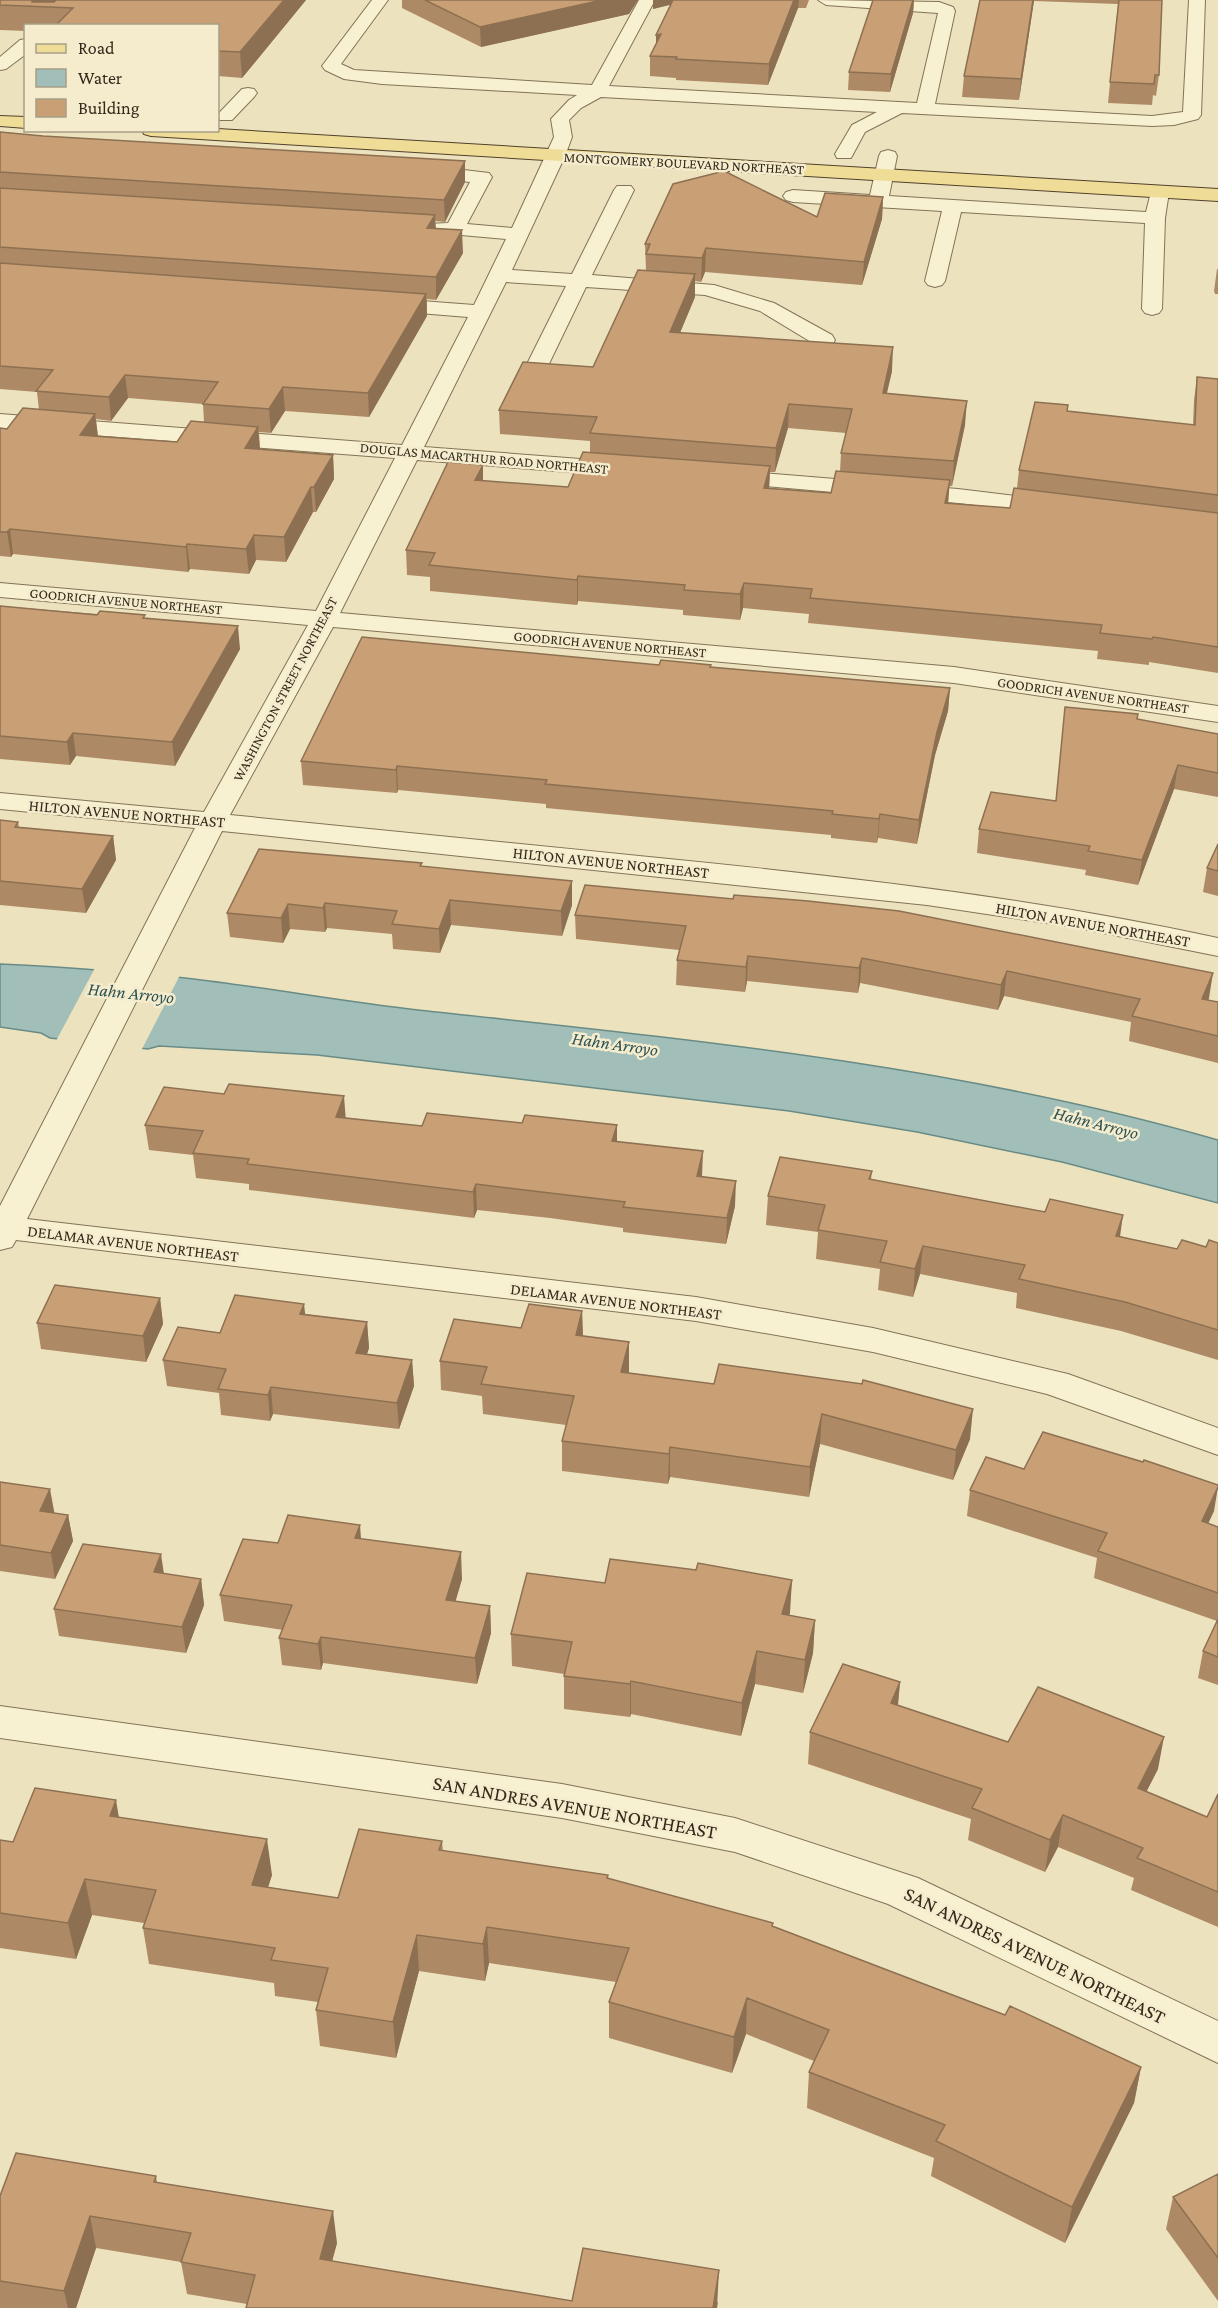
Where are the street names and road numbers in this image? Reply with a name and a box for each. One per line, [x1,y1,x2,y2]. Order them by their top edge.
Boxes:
street label: MONTGOMERY BOULEVARD NORTHEAST [563,149,805,177]
street label: DOUGLAS MACARTHUR ROAD NORTHEAST [359,439,609,477]
street label: GOODRICH AVENUE NORTHEAST [29,585,223,617]
street label: WASHINGTON STREET NORTHEAST [229,594,341,784]
street label: GOODRICH AVENUE NORTHEAST [513,628,707,660]
street label: GOODRICH AVENUE NORTHEAST [996,674,1190,716]
street label: HILTON AVENUE NORTHEAST [28,796,226,831]
street label: HILTON AVENUE NORTHEAST [512,844,710,881]
street label: HILTON AVENUE NORTHEAST [994,899,1192,950]
street label: DELAMAR AVENUE NORTHEAST [26,1222,240,1265]
street label: DELAMAR AVENUE NORTHEAST [509,1280,723,1323]
street label: SAN ANDRES AVENUE NORTHEAST [431,1771,719,1843]
street label: SAN ANDRES AVENUE NORTHEAST [901,1882,1169,2028]

